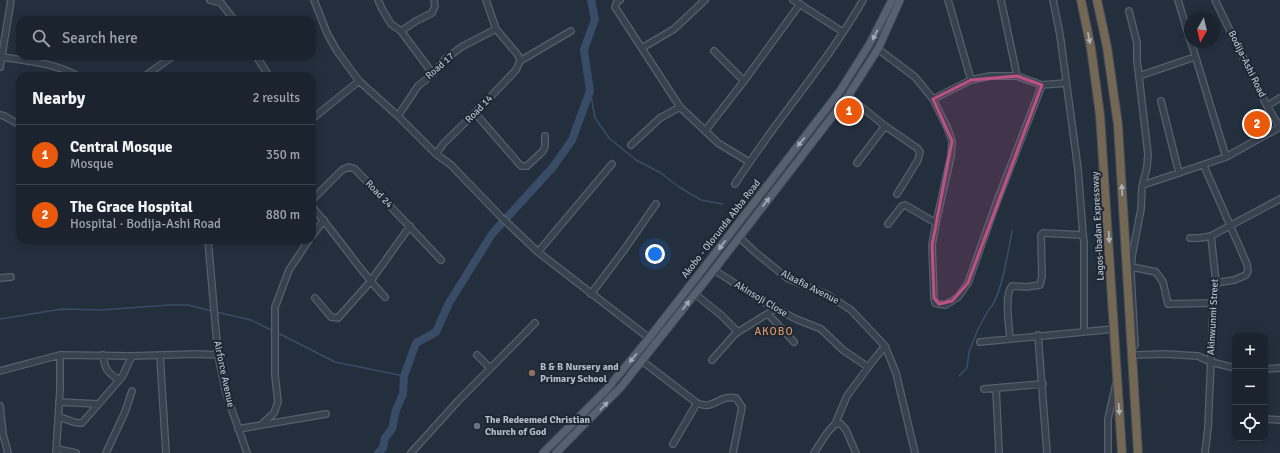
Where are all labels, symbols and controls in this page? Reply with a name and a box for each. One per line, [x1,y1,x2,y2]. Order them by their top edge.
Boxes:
north arrow [1184,12,1220,48]
search box [16,16,316,60]
icon: search [30,27,52,49]
text: Search here [62,29,138,47]
one-way arrow [871,29,878,41]
street label: Bodija-Ashi Road [1226,29,1268,99]
one-way arrow [1086,32,1092,44]
street label: Road 17 [423,50,457,82]
text: Nearby [32,88,85,109]
text: 2 results [252,90,300,106]
street label: Road 14 [463,92,496,126]
pin: 1 [836,96,862,126]
pin: 2 [1244,109,1270,139]
one-way arrow [797,136,805,147]
text: Central Mosque [70,138,173,156]
text: 1 [41,147,49,163]
text: 350 m [266,147,300,163]
text: Mosque [70,156,113,172]
street label: Lagos-Ibadan Expressway [1089,171,1107,281]
street label: Road 24 [363,177,396,211]
street label: Akobo - Olorunda Abba Road [679,177,763,281]
one-way arrow [1119,183,1125,196]
one-way arrow [762,197,770,208]
text: The Grace Hospital [70,198,193,216]
text: 2 [41,207,49,223]
text: 880 m [266,207,300,223]
text: Hospital · Bodija-Ashi Road [70,216,221,232]
one-way arrow [1105,231,1112,243]
one-way arrow [718,240,726,250]
your location [645,244,665,264]
street label: Alaafia Avenue [779,267,841,307]
street label: Akinsoji Close [732,278,790,320]
street label: Akinwunmi Street [1205,278,1221,355]
one-way arrow [682,300,691,311]
district label: AKOBO [754,325,794,338]
map controls [1232,333,1268,441]
button: + [1232,333,1268,369]
street label: Airforce Avenue [211,340,237,408]
one-way arrow [628,353,637,363]
place label: B & B Nursery and Primary School [540,361,619,385]
marker: B & B Nursery and Primary School [527,368,537,378]
button: − [1232,369,1268,405]
one-way arrow [599,401,609,411]
one-way arrow [1116,403,1123,415]
button: locate [1232,405,1268,441]
place label: The Redeemed Christian Church of God [485,414,591,438]
marker: The Redeemed Christian Church of God [472,421,482,431]

